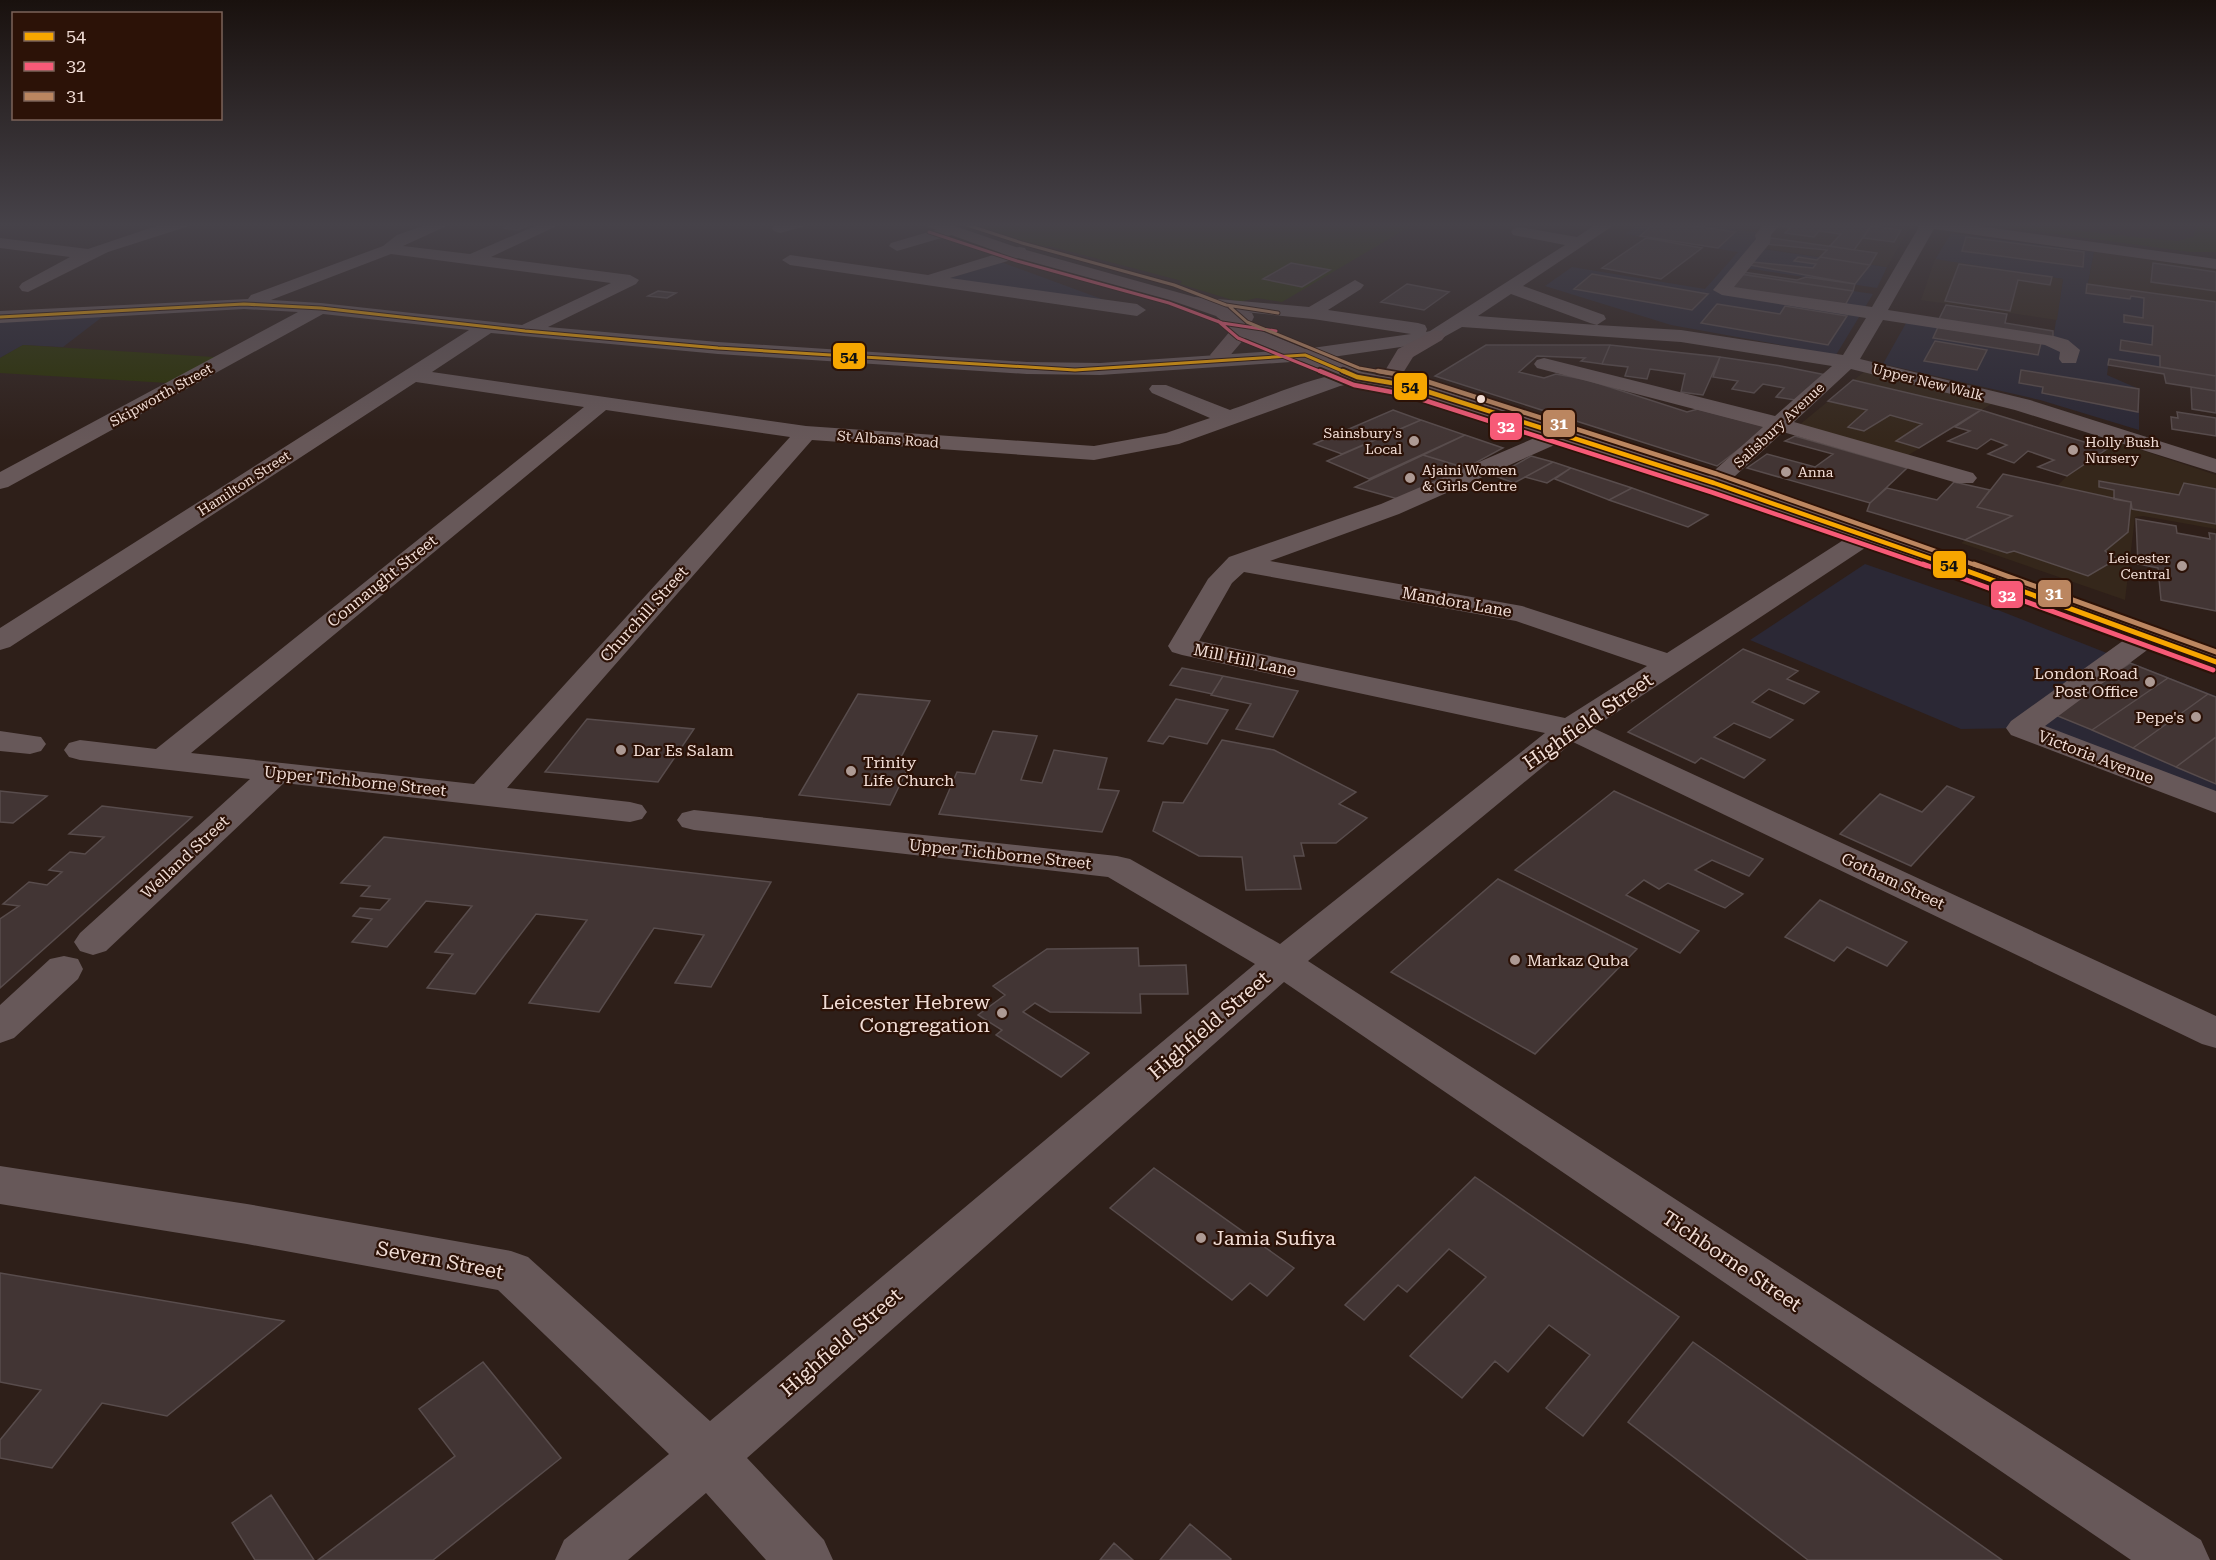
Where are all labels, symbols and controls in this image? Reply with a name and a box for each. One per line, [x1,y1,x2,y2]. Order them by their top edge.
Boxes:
legend [12,12,222,120]
text: 54 [66,25,86,46]
text: 32 [66,55,86,76]
text: 31 [66,85,86,106]
line badge: 54 [832,342,866,370]
text: 54 [840,347,858,366]
street label: Skipworth Street [107,360,215,430]
street label: Upper New Walk [1871,360,1986,404]
line badge: 54 [1393,372,1428,401]
text: 54 [1401,377,1419,396]
street label: Salisbury Avenue [1731,379,1828,471]
unlabelled marker [1475,393,1487,405]
line badge: 31 [1542,409,1576,438]
line badge: 32 [1489,412,1523,441]
text: 31 [1550,414,1568,433]
text: 32 [1497,417,1515,436]
place label: Sainsbury's Local [1323,425,1403,457]
street label: St Albans Road [837,427,939,451]
marker: Sainsbury's Local [1407,434,1421,448]
place label: Holly Bush Nursery [2085,434,2159,466]
marker: Holly Bush Nursery [2066,443,2080,457]
street label: Hamilton Street [195,447,293,519]
place label: Ajaini Women & Girls Centre [1422,462,1517,494]
place label: Anna [1798,464,1834,480]
marker: Anna [1779,465,1793,479]
marker: Ajaini Women & Girls Centre [1403,471,1417,485]
street label: Connaught Street [323,531,441,631]
line badge: 54 [1932,550,1967,579]
place label: Leicester Central [2108,550,2171,582]
text: 54 [1940,555,1958,574]
marker: Leicester Central [2175,559,2189,573]
street label: Churchill Street [596,562,692,666]
line badge: 31 [2037,579,2072,608]
line badge: 32 [1990,580,2024,609]
street label: Mandora Lane [1401,583,1514,621]
text: 31 [2045,584,2063,603]
text: 32 [1998,586,2016,605]
street label: Mill Hill Lane [1192,640,1298,680]
place label: London Road Post Office [2034,664,2138,701]
street label: Highfield Street [1518,667,1658,775]
marker: London Road Post Office [2143,675,2157,689]
place label: Pepe's [2136,708,2184,727]
marker: Pepe's [2189,710,2203,724]
street label: Victoria Avenue [2035,726,2157,788]
place label: Dar Es Salam [633,741,734,760]
marker: Dar Es Salam [614,743,628,757]
place label: Trinity Life Church [863,753,954,790]
street label: Upper Tichborne Street [263,762,447,800]
marker: Trinity Life Church [844,764,858,778]
street label: Welland Street [137,811,233,903]
street label: Upper Tichborne Street [908,835,1092,873]
street label: Gotham Street [1838,849,1948,913]
place label: Markaz Quba [1527,951,1629,970]
marker: Markaz Quba [1508,953,1522,967]
street label: Highfield Street [1143,965,1275,1084]
place label: Leicester Hebrew Congregation [822,990,990,1037]
marker: Leicester Hebrew Congregation [995,1006,1009,1020]
street label: Tichborne Street [1658,1205,1807,1317]
place label: Jamia Sufiya [1213,1226,1336,1250]
marker: Jamia Sufiya [1194,1231,1208,1245]
street label: Severn Street [374,1236,506,1284]
street label: Highfield Street [775,1282,907,1401]

